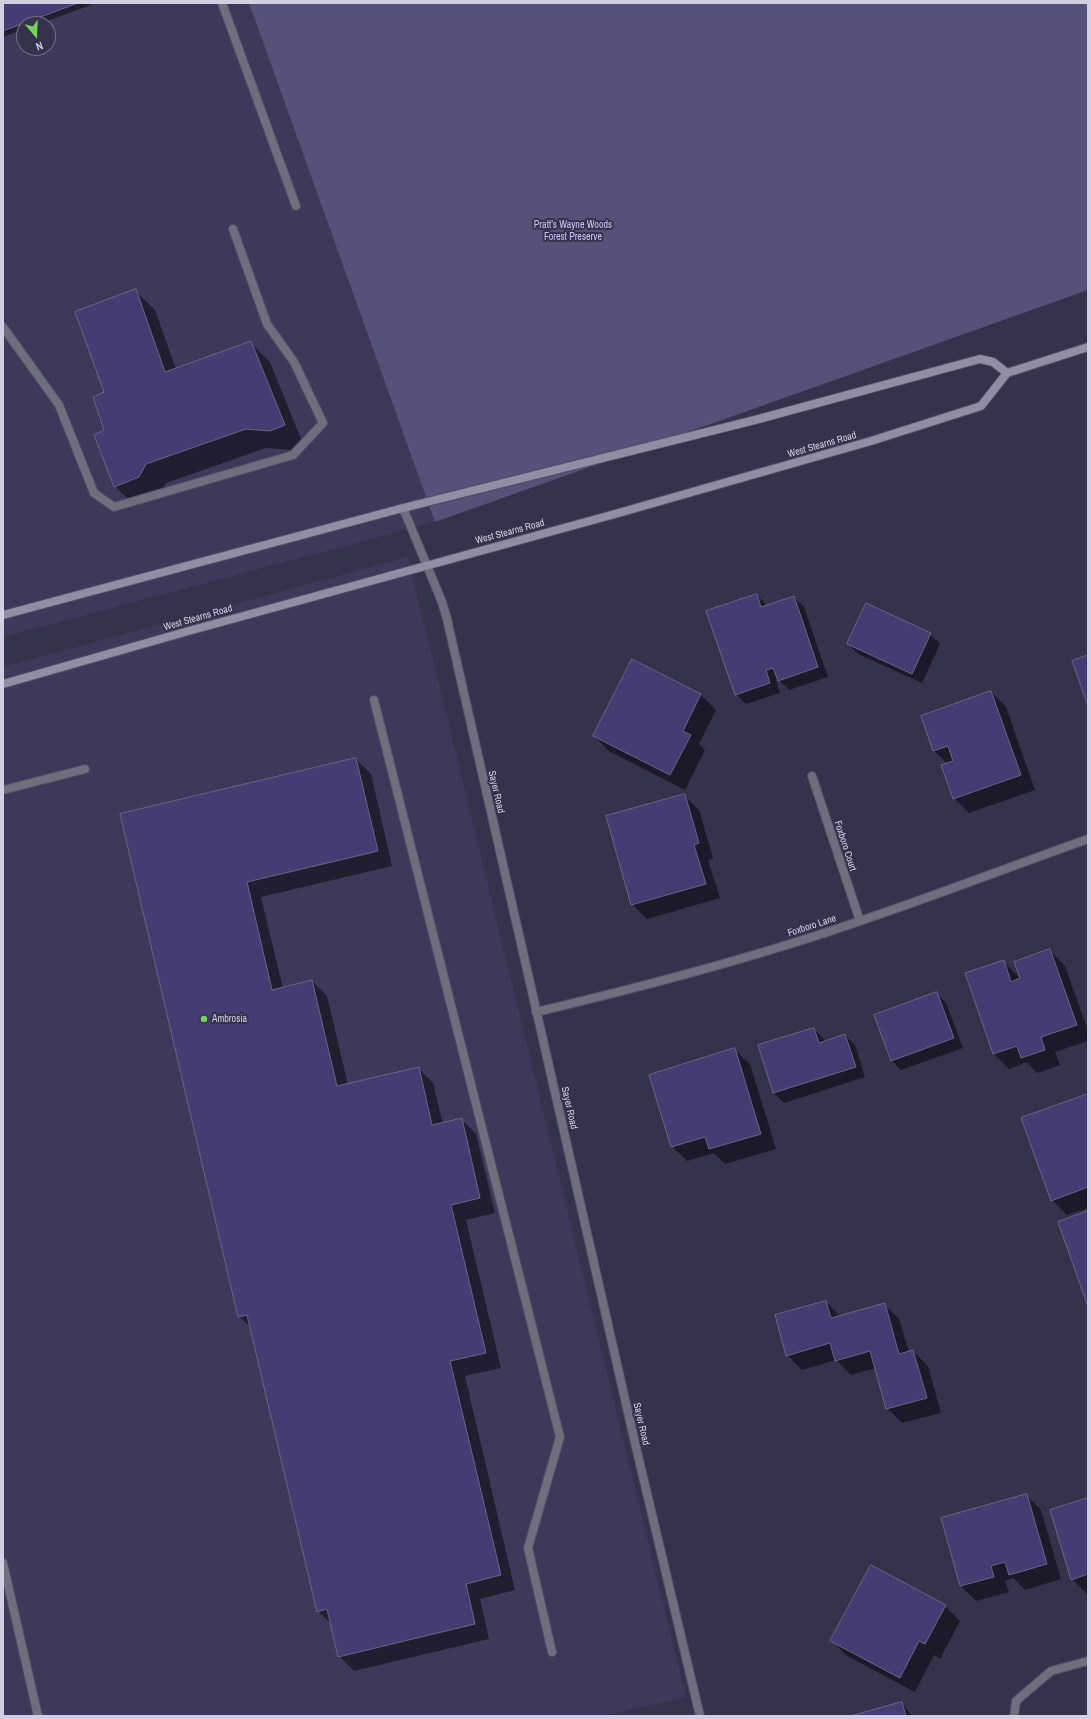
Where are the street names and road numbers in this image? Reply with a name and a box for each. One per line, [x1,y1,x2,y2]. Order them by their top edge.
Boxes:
street label: West Stearns Road [786,429,858,461]
street label: West Stearns Road [474,517,546,547]
street label: West Stearns Road [162,602,234,634]
street label: Sayer Road [485,770,507,814]
street label: Foxboro Court [831,819,859,873]
street label: Foxboro Lane [786,913,838,939]
street label: Sayer Road [558,1086,580,1130]
street label: Sayer Road [630,1402,652,1446]

